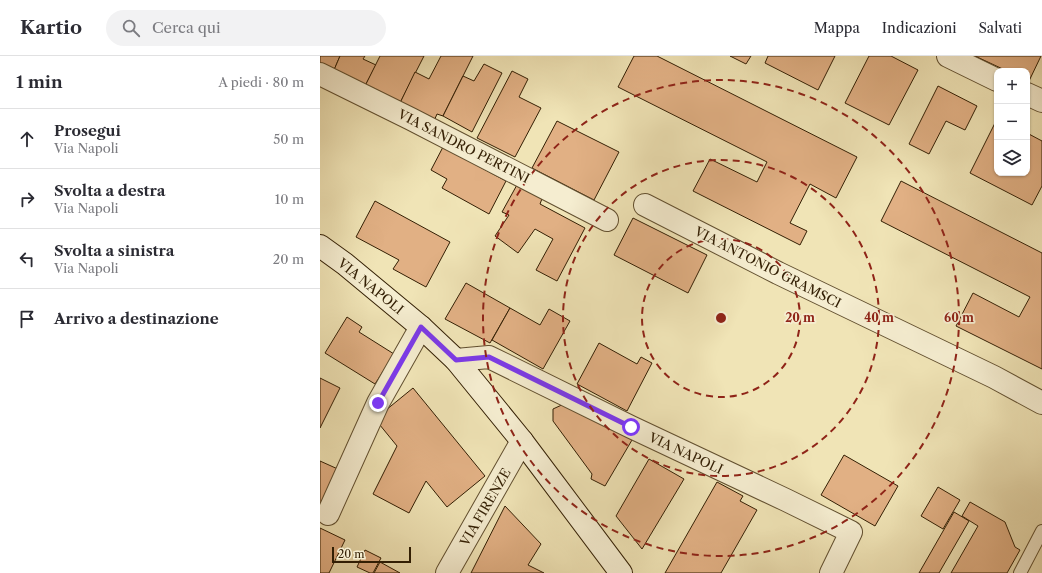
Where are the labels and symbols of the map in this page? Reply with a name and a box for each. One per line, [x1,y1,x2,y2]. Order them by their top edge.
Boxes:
street label: VIA SANDRO PERTINI [395,105,533,186]
street label: VIA ANTONIO GRAMSCI [691,223,844,311]
street label: VIA NAPOLI [334,254,407,317]
text: 20 m [785,310,815,325]
text: 40 m [864,310,894,325]
text: 60 m [944,310,974,325]
centre of rings [714,311,728,325]
route end [369,394,387,412]
route start [622,418,640,436]
street label: VIA NAPOLI [646,428,726,477]
street label: VIA FIRENZE [456,465,514,550]
scale bar [332,545,411,564]

